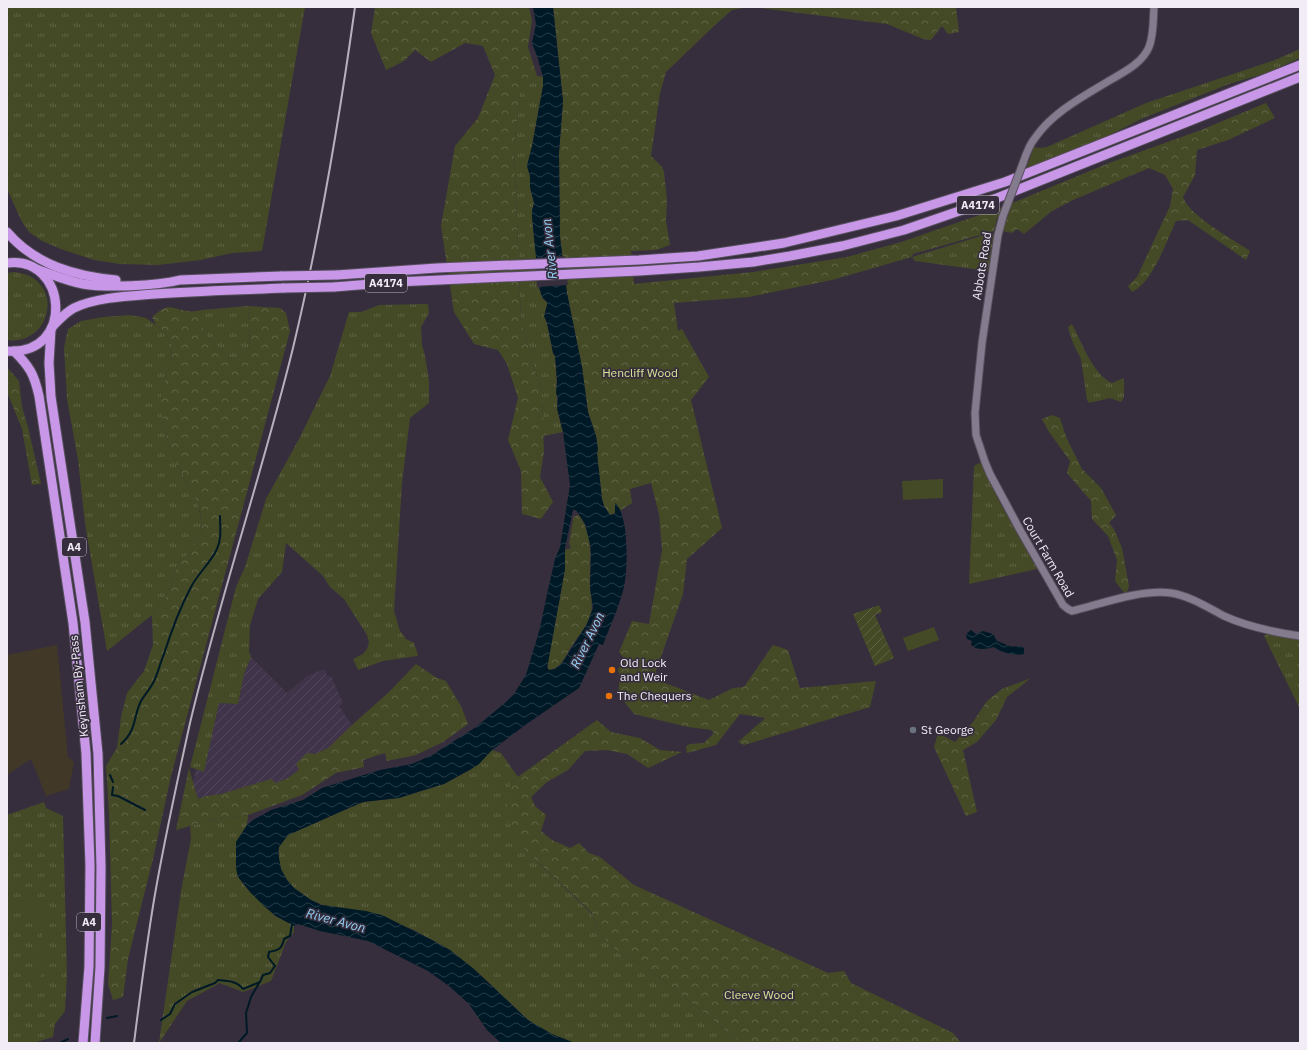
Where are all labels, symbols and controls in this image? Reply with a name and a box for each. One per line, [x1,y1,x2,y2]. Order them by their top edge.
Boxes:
road number: A4174 [957,196,999,214]
water label: River Avon [538,218,561,280]
street label: Abbots Road [969,231,994,301]
road number: A4174 [365,274,407,292]
park label: Hencliff Wood [602,365,678,380]
street label: Court Farm Road [1019,514,1078,600]
road number: A4 [62,538,86,556]
water label: River Avon [566,609,608,671]
street label: Keynsham By-Pass [66,634,91,738]
place label: Old Lock and Weir [620,655,668,684]
marker: Old Lock and Weir [607,665,617,675]
place label: The Chequers [617,688,692,703]
marker: The Chequers [604,691,614,701]
place label: St George [921,722,974,737]
marker: St George [908,725,918,735]
water label: River Avon [304,904,367,937]
road number: A4 [77,913,101,931]
park label: Cleeve Wood [724,987,794,1002]

